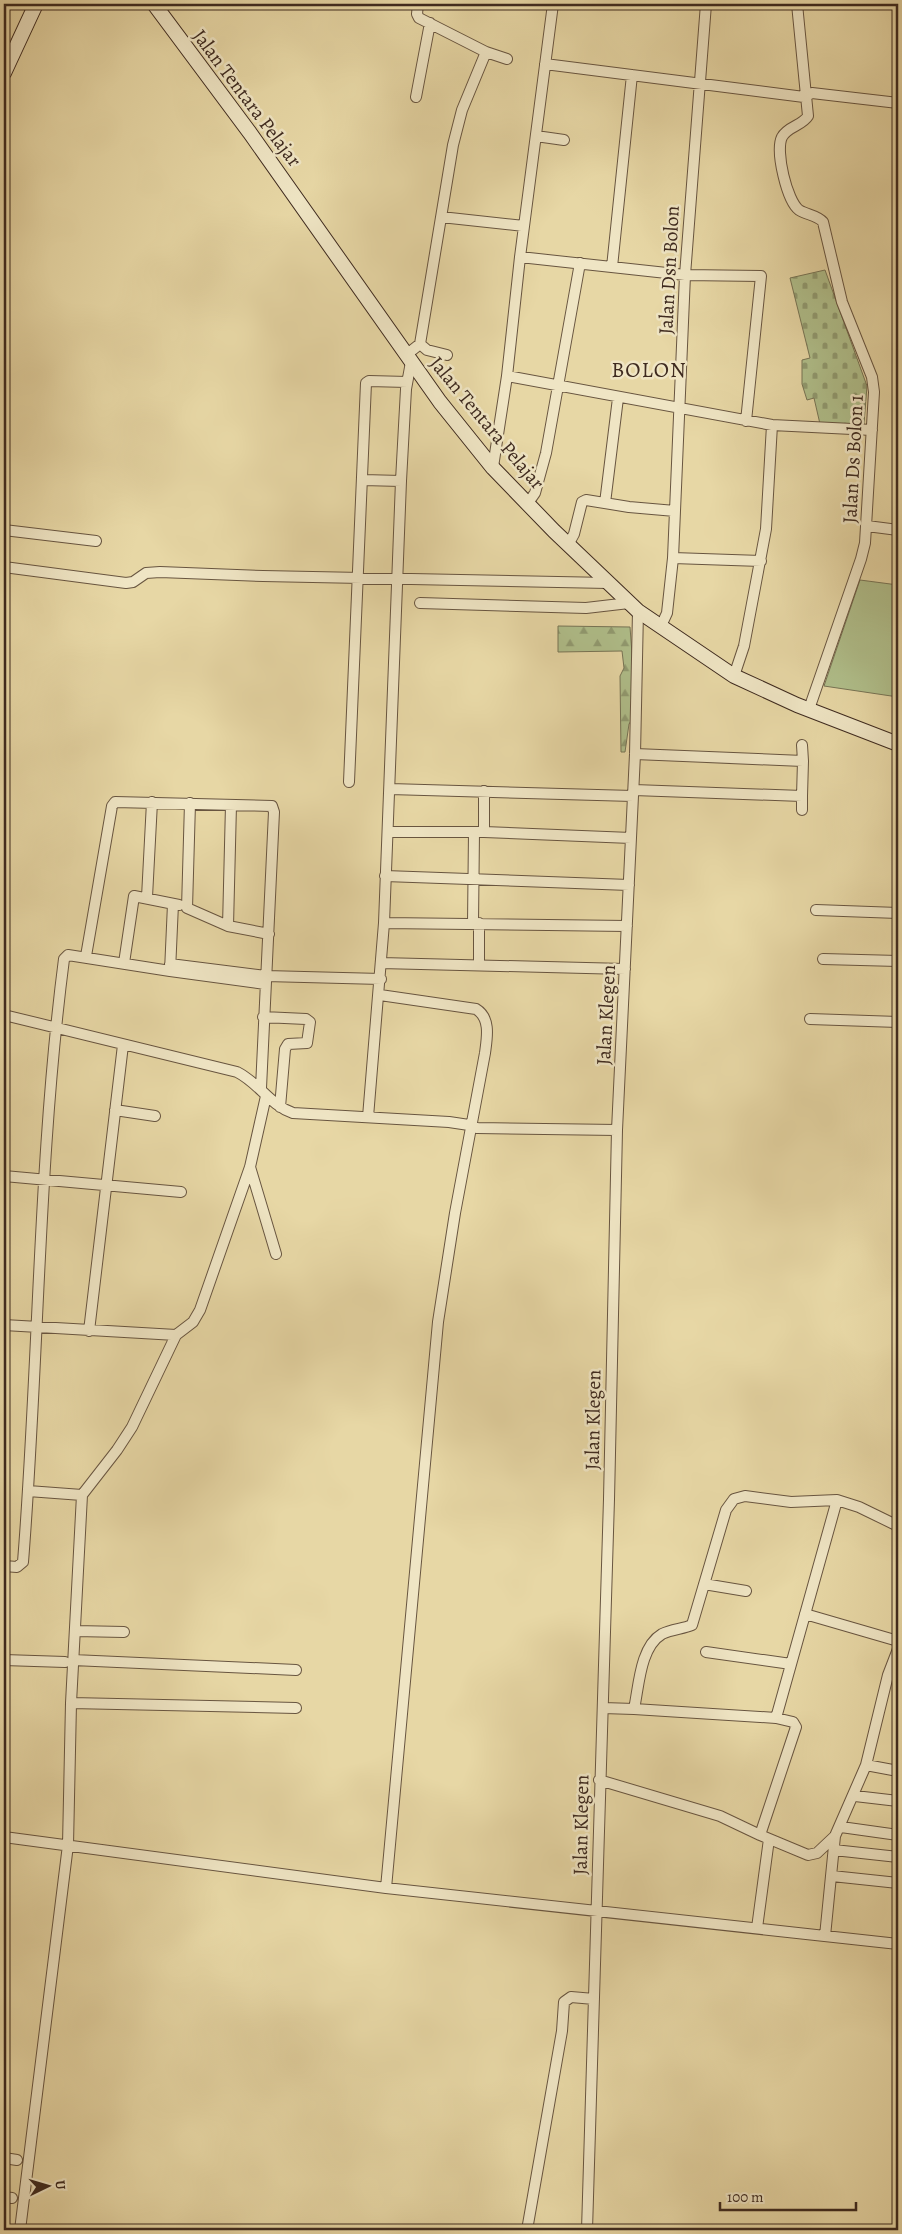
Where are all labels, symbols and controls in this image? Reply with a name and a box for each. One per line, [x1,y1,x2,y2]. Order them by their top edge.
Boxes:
street label: Jalan Tentara Pelajar [186,24,308,173]
street label: Jalan Dsn Bolon [652,205,686,335]
street label: Jalan Tentara Pelajar [423,351,551,495]
district label: BOLON [611,355,687,385]
street label: Jalan Ds Bolon 1 [836,394,870,524]
street label: Jalan Klegen [590,964,622,1066]
street label: Jalan Klegen [579,1369,607,1470]
street label: Jalan Klegen [567,1774,595,1875]
north arrow [22,2162,72,2212]
text: U [51,2179,70,2190]
scale bar [720,2179,856,2211]
text: 100 m [727,2187,764,2207]

